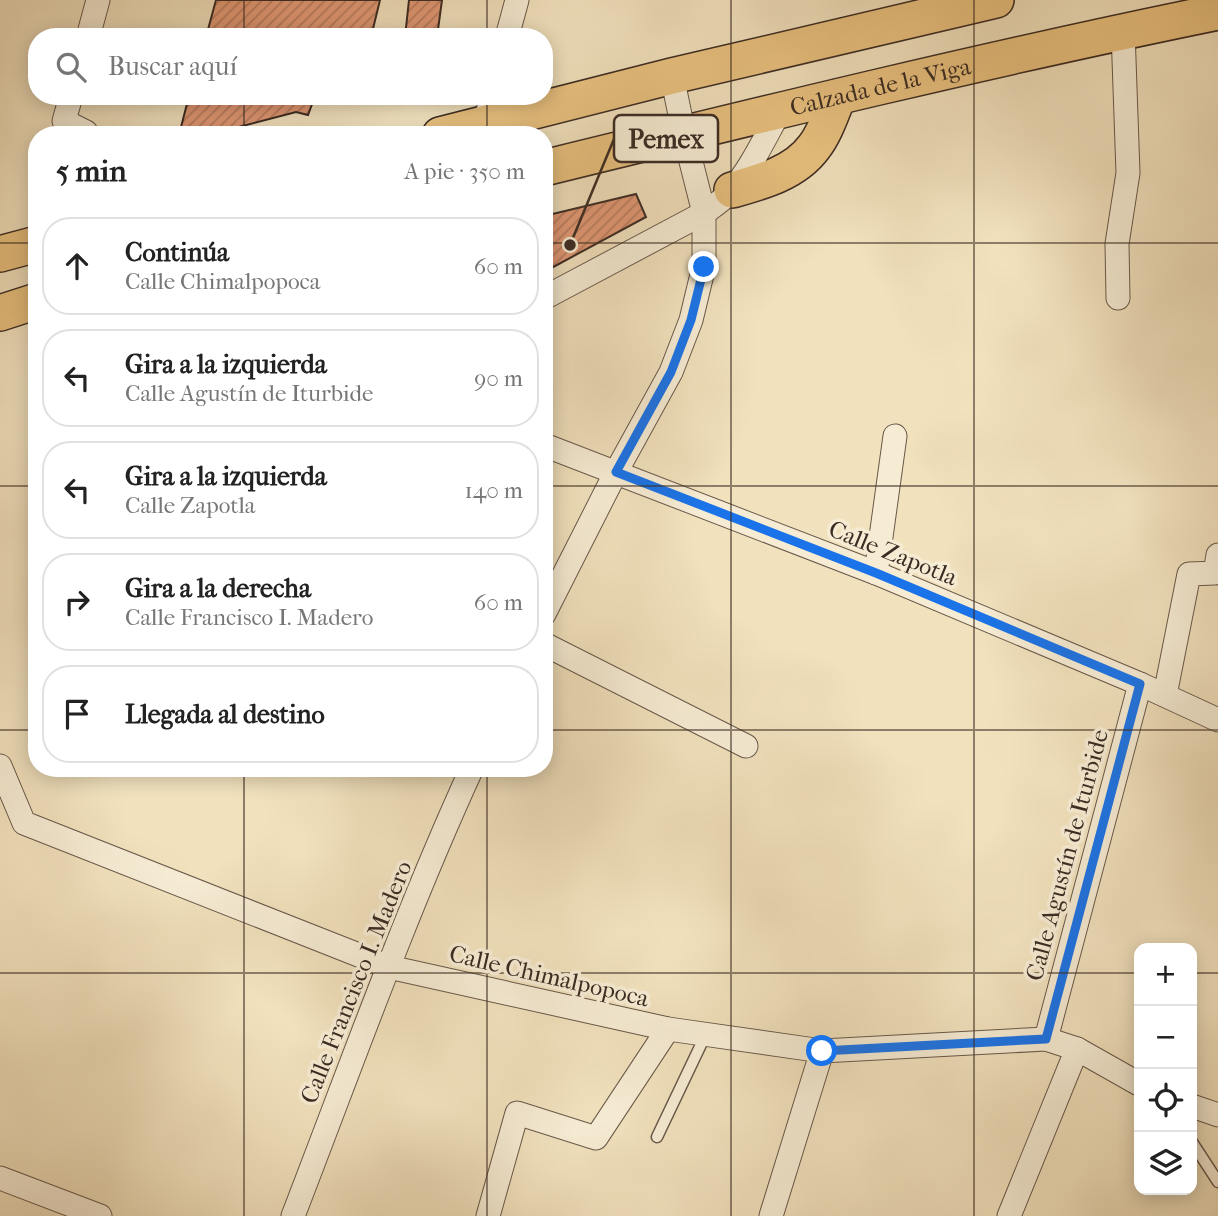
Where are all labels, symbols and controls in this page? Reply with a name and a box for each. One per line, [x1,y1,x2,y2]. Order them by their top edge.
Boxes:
search box [28,28,553,105]
icon: search [52,48,90,86]
text: Buscar aquí [108,51,237,82]
street label: Calzada de la Viga [787,52,974,122]
callout: Pemex [614,115,718,162]
text: Pemex [628,124,704,155]
text: 5 min [56,154,127,189]
text: A pie · 350 m [404,158,525,185]
text: Continúa [125,237,229,268]
icon: ahead [58,247,96,285]
route end [688,251,719,282]
text: 60 m [474,253,523,280]
text: Calle Chimalpopoca [125,268,320,295]
text: Gira a la izquierda [125,349,327,380]
icon: left [58,359,96,397]
text: 90 m [474,365,523,392]
text: Calle Agustín de Iturbide [125,380,373,407]
text: Gira a la izquierda [125,461,327,492]
icon: left [58,471,96,509]
text: 140 m [464,477,523,504]
text: Calle Zapotla [125,492,255,519]
street label: Calle Zapotla [825,515,962,592]
text: Gira a la derecha [125,573,311,604]
icon: right [58,583,96,621]
text: 60 m [474,589,523,616]
text: Calle Francisco I. Madero [125,604,373,631]
icon: arrive [58,695,96,733]
text: Llegada al destino [125,699,325,730]
street label: Calle Agustín de Iturbide [1020,726,1114,984]
street label: Calle Francisco I. Madero [294,857,418,1107]
street label: Calle Chimalpopoca [447,939,652,1013]
map controls [1134,943,1197,1195]
button: + [1134,943,1197,1006]
button: − [1134,1006,1197,1069]
route start [806,1035,837,1066]
button: locate [1134,1069,1197,1132]
button: layers [1134,1132,1197,1195]

